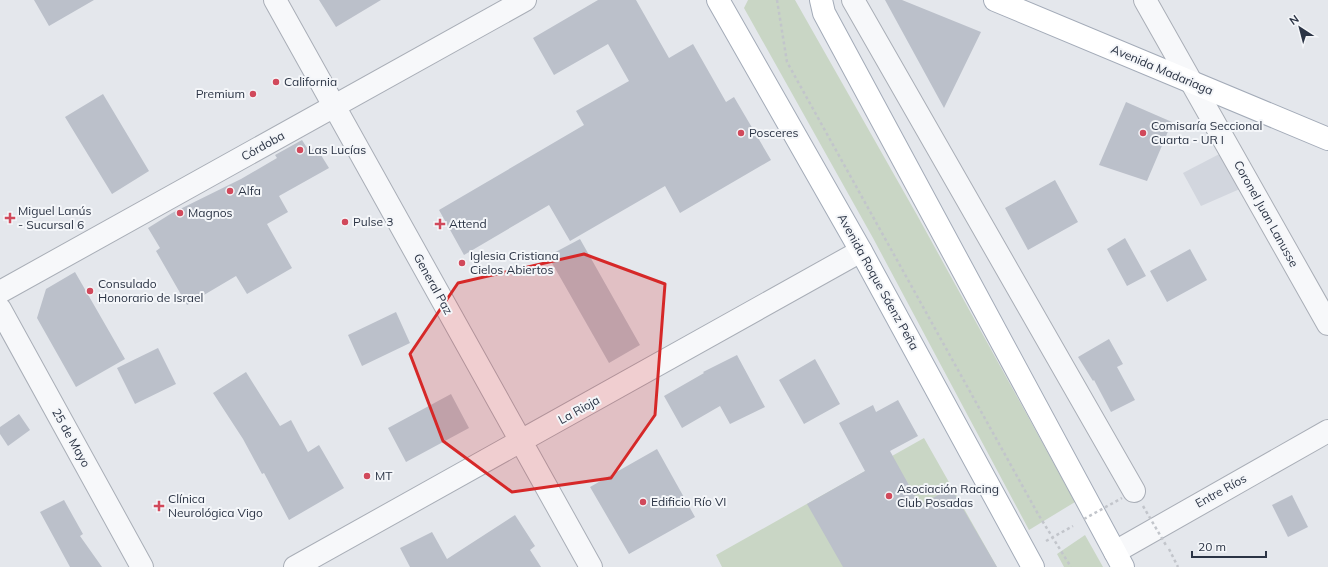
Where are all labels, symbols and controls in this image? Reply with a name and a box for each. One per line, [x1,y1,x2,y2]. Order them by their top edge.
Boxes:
north arrow [1280,8,1320,48]
text: N [1287,12,1302,28]
street label: Avenida Madariaga [1109,41,1216,98]
place label: California [284,74,337,89]
marker: California [271,77,281,87]
place label: Premium [196,86,245,101]
marker: Premium [248,89,258,99]
place label: Comisaría Seccional Cuarta - UR I [1151,118,1262,147]
place label: Posceres [749,125,799,140]
street label: Córdoba [238,128,287,164]
marker: Posceres [736,128,746,138]
marker: Comisaría Seccional Cuarta - UR I [1138,128,1148,138]
place label: Las Lucías [308,142,366,157]
marker: Las Lucías [295,145,305,155]
street label: Coronel Juan Lanusse [1231,158,1302,270]
place label: Alfa [238,183,261,198]
marker: Alfa [225,186,235,196]
place label: Miguel Lanús - Sucursal 6 [18,203,92,232]
place label: Magnos [188,205,233,220]
marker: Magnos [175,208,185,218]
street label: Avenida Roque Sáenz Peña [835,211,922,353]
marker: Miguel Lanús - Sucursal 6 [5,213,15,223]
place label: Pulse 3 [353,214,393,229]
place label: Attend [449,216,487,231]
marker: Pulse 3 [340,217,350,227]
marker: Attend [434,218,446,230]
place label: Iglesia Cristiana Cielos Abiertos [470,248,559,277]
street label: General Paz [411,251,456,317]
marker: Iglesia Cristiana Cielos Abiertos [457,258,467,268]
place label: Consulado Honorario de Israel [98,276,203,305]
marker: Consulado Honorario de Israel [85,286,95,296]
street label: La Rioja [555,392,602,427]
street label: 25 de Mayo [49,406,94,470]
place label: MT [375,468,393,483]
street label: Entre Ríos [1193,470,1249,511]
marker: MT [362,471,372,481]
place label: Asociación Racing Club Posadas [897,481,999,510]
place label: Clínica Neurológica Vigo [168,491,263,520]
marker: Asociación Racing Club Posadas [884,491,894,501]
place label: Edificio Río VI [651,494,726,509]
marker: Edificio Río VI [638,497,648,507]
marker: Clínica Neurológica Vigo [153,500,165,512]
scale bar [1192,533,1266,559]
text: 20 m [1198,539,1226,554]

